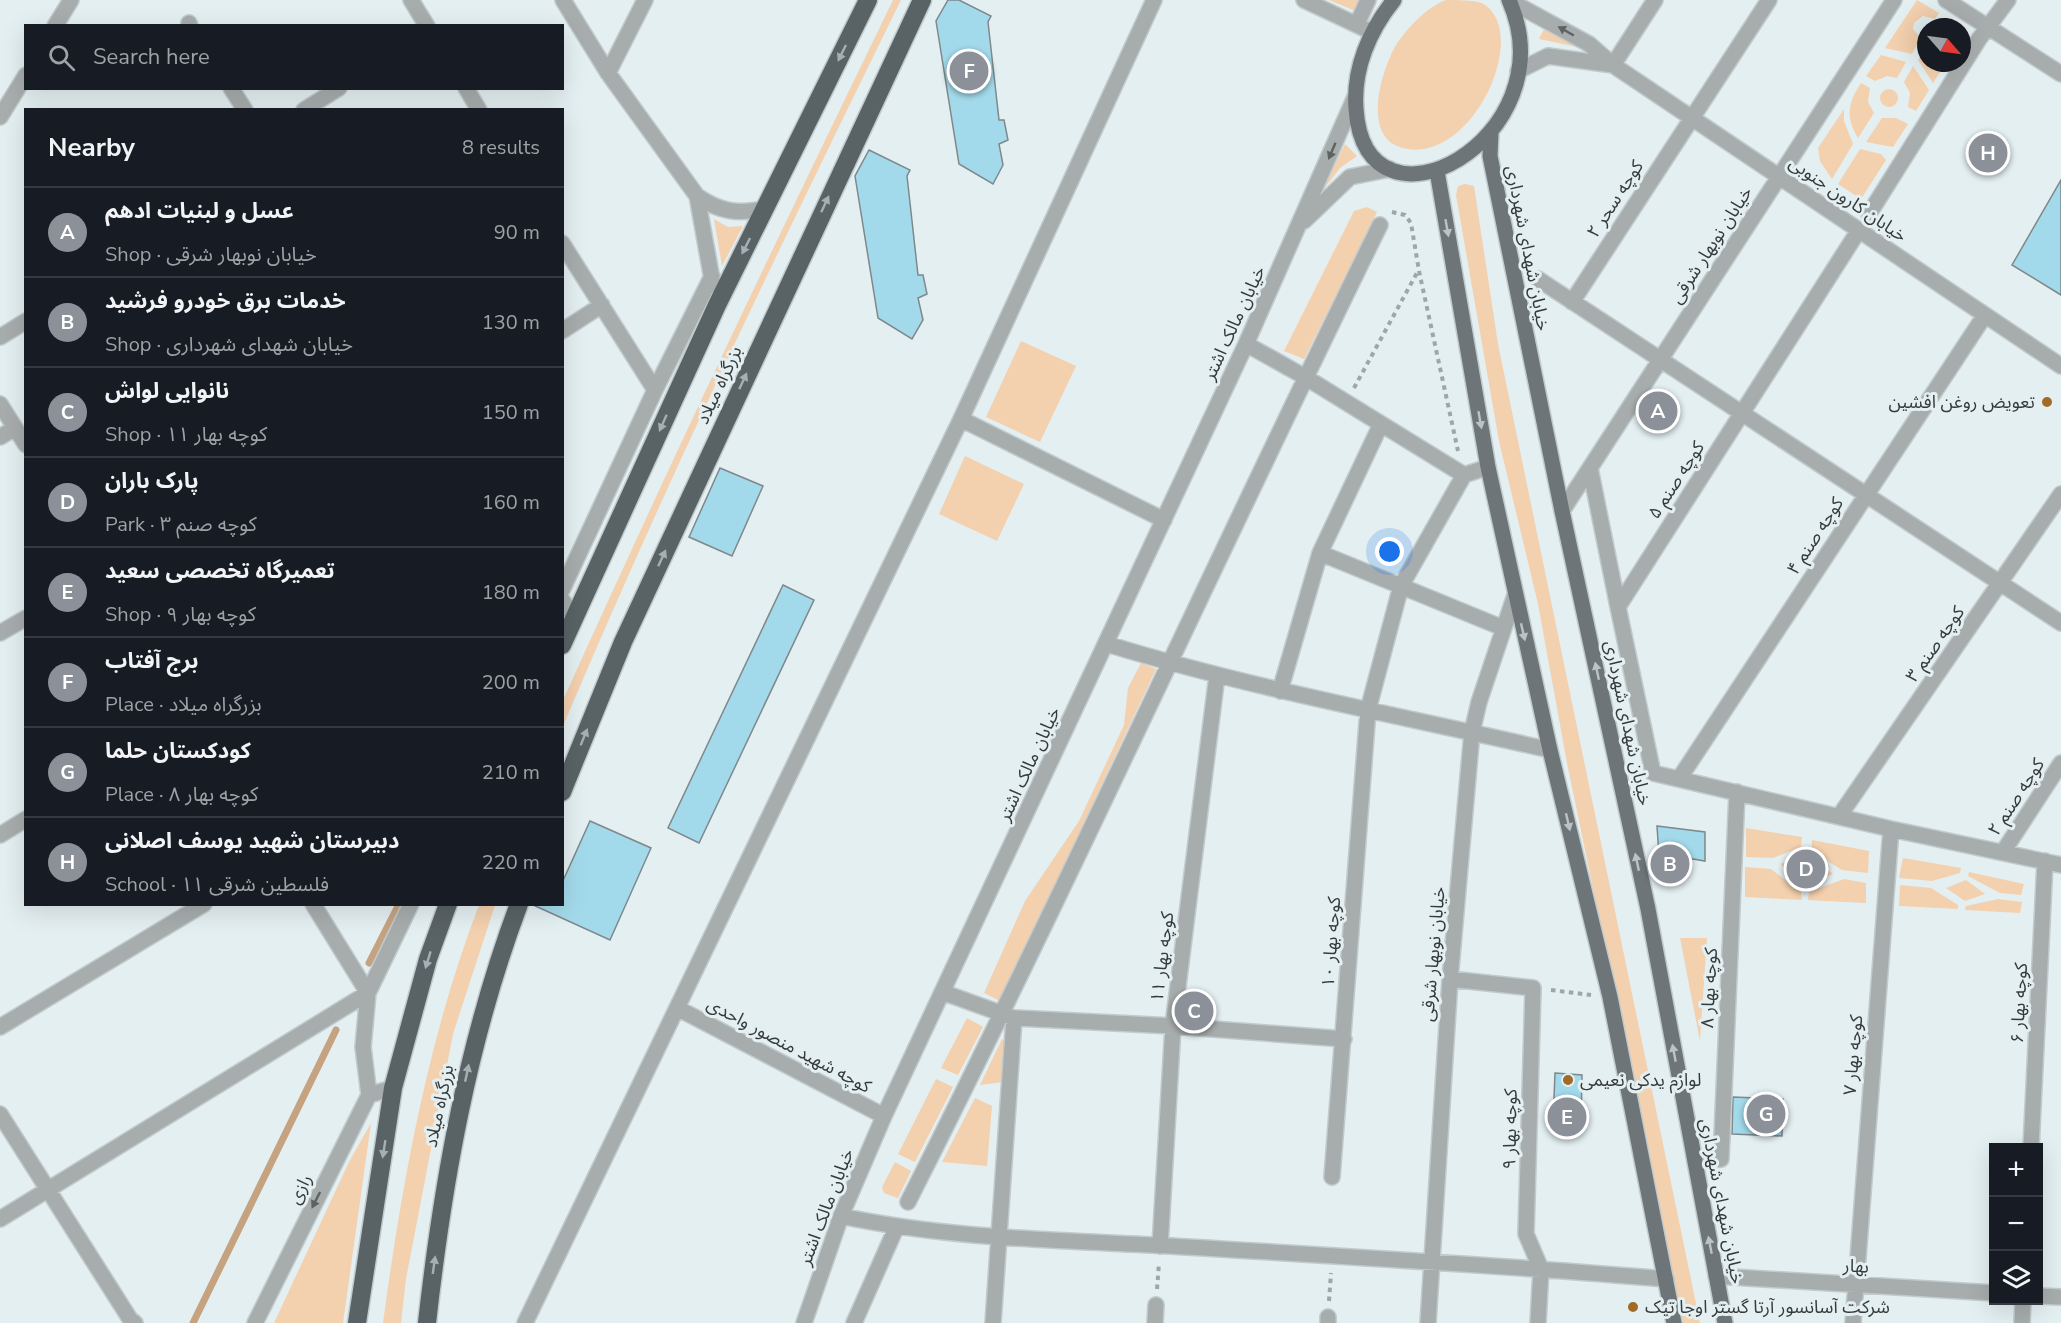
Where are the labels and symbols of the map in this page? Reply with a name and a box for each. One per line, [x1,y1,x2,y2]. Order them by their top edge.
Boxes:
north arrow [1917,18,1971,72]
one-way arrow [1558,25,1574,36]
one-way arrow [838,44,847,61]
pin: F [950,48,988,94]
pin: H [1968,130,2008,176]
one-way arrow [1327,142,1337,160]
street label: خیابان کارون جنوبی [1784,151,1912,247]
street label: کوچه سحر ۲ [1581,155,1649,242]
street label: خیابان شهدای شهرداری [1500,163,1556,333]
street label: خیابان نوبهار شرقی [1664,182,1758,308]
one-way arrow [821,196,830,213]
one-way arrow [1443,219,1452,238]
one-way arrow [742,238,751,255]
street label: خیابان مالک اشتر [1197,262,1271,385]
street label: بزرگراه میلاد [690,342,748,428]
one-way arrow [739,373,748,390]
pin: A [1638,388,1678,434]
place label: تعویض روغن افشین [1888,390,2035,414]
marker: تعویض روغن افشین [2040,395,2054,409]
one-way arrow [1476,411,1485,430]
one-way arrow [659,414,668,431]
street label: کوچه صنم ۵ [1642,436,1711,524]
street label: کوچه صنم ۴ [1781,492,1850,580]
your location [1375,537,1404,566]
one-way arrow [657,550,666,567]
street label: کوچه صنم ۳ [1900,601,1971,687]
one-way arrow [1519,623,1529,641]
street label: خیابان شهدای شهرداری [1599,638,1657,808]
one-way arrow [1591,662,1601,680]
street label: خیابان مالک اشتر [992,703,1066,826]
one-way arrow [579,728,589,746]
street label: کوچه صنم ۲ [1982,753,2051,841]
one-way arrow [1563,813,1573,831]
pin: B [1650,842,1690,886]
pin: D [1786,846,1826,892]
one-way arrow [1632,852,1642,871]
street label: خیابان نوبهار شرقی [1415,886,1451,1022]
street label: کوچه بهار ۱۰ [1316,895,1346,988]
street label: کوچه بهار ۱۱ [1145,910,1180,1004]
street label: کوچه بهار ۸ [1695,947,1723,1029]
one-way arrow [423,951,432,969]
street label: کوچه بهار ۶ [2005,962,2033,1044]
pin: C [1174,988,1214,1034]
street label: کوچه شهید منصور واحدی [703,992,876,1099]
street label: کوچه بهار ۷ [1838,1013,1869,1096]
one-way arrow [1670,1043,1679,1062]
street label: بزرگراه میلاد [419,1063,459,1149]
one-way arrow [463,1063,472,1082]
place label: لوازم یدکی نعیمی [1580,1068,1702,1094]
marker: لوازم یدکی نعیمی [1561,1073,1575,1087]
street label: کوچه بهار ۹ [1497,1088,1523,1170]
pin: G [1746,1092,1786,1136]
pin: E [1548,1094,1586,1140]
street label: خیابان شهدای شهرداری [1694,1116,1750,1286]
one-way arrow [379,1140,388,1159]
street label: خیابان مالک اشتر [792,1145,859,1270]
street label: رازی [282,1170,318,1208]
one-way arrow [312,1192,321,1209]
one-way arrow [1705,1235,1714,1254]
street label: بهار [1841,1253,1870,1279]
one-way arrow [429,1255,438,1274]
place label: شرکت آسانسور آرتا گستر اوجا تیک [1645,1295,1890,1319]
marker: شرکت آسانسور آرتا گستر اوجا تیک [1626,1300,1640,1314]

